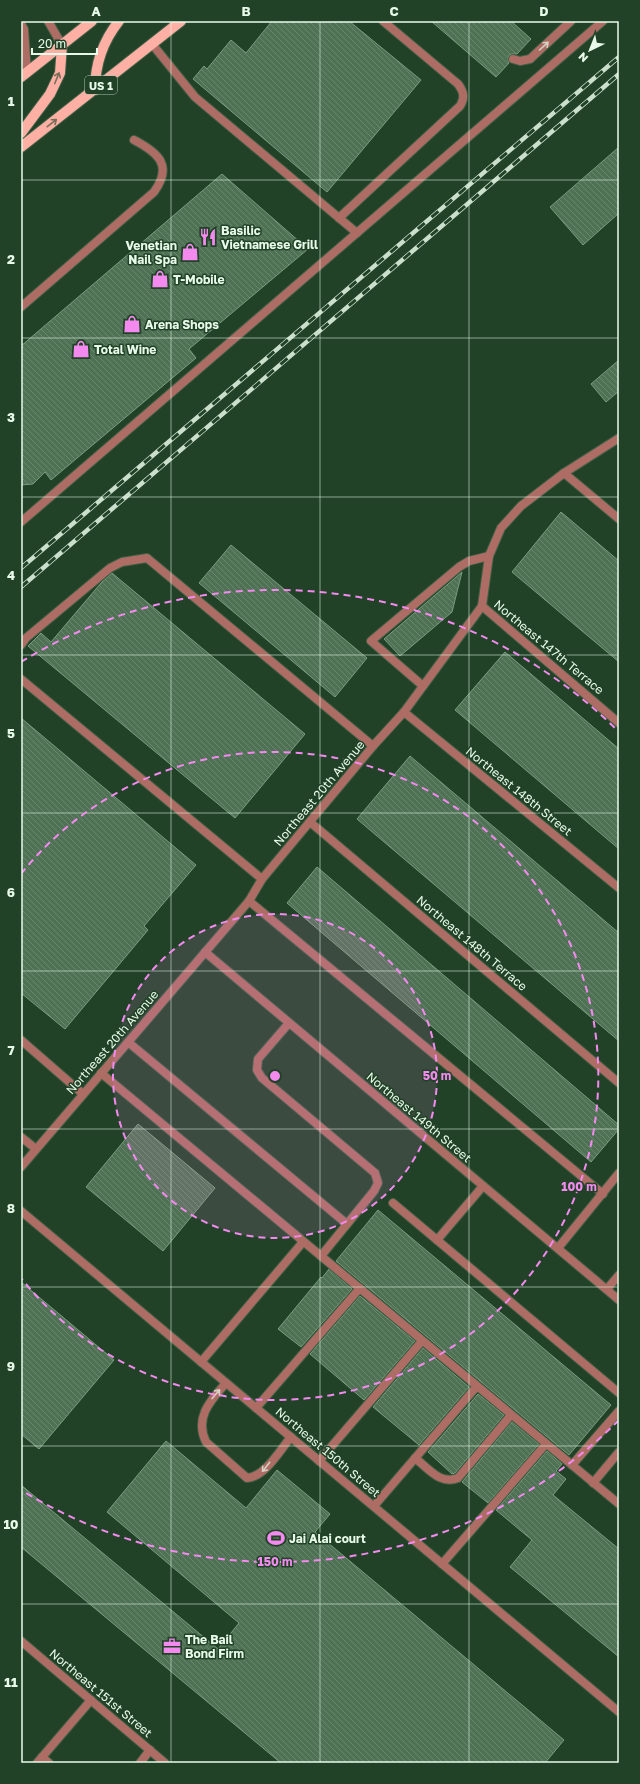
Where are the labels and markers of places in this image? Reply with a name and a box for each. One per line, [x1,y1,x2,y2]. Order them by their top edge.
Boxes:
place label: Basilic Vietnamese Grill [221,223,318,252]
restaurant icon: Basilic Vietnamese Grill [198,227,218,247]
place label: Venetian Nail Spa [126,238,177,267]
shop icon: Venetian Nail Spa [180,242,200,262]
shop icon: T-Mobile [150,269,170,289]
place label: T-Mobile [173,272,225,287]
shop icon: Arena Shops [122,314,142,334]
place label: Arena Shops [145,317,219,332]
shop icon: Total Wine [71,339,91,359]
place label: Total Wine [94,342,156,357]
centre of rings [268,1069,282,1083]
sports icon: Jai Alai court [266,1528,286,1548]
place label: Jai Alai court [289,1531,366,1546]
place label: The Bail Bond Firm [185,1632,244,1661]
office icon: The Bail Bond Firm [162,1636,182,1656]

